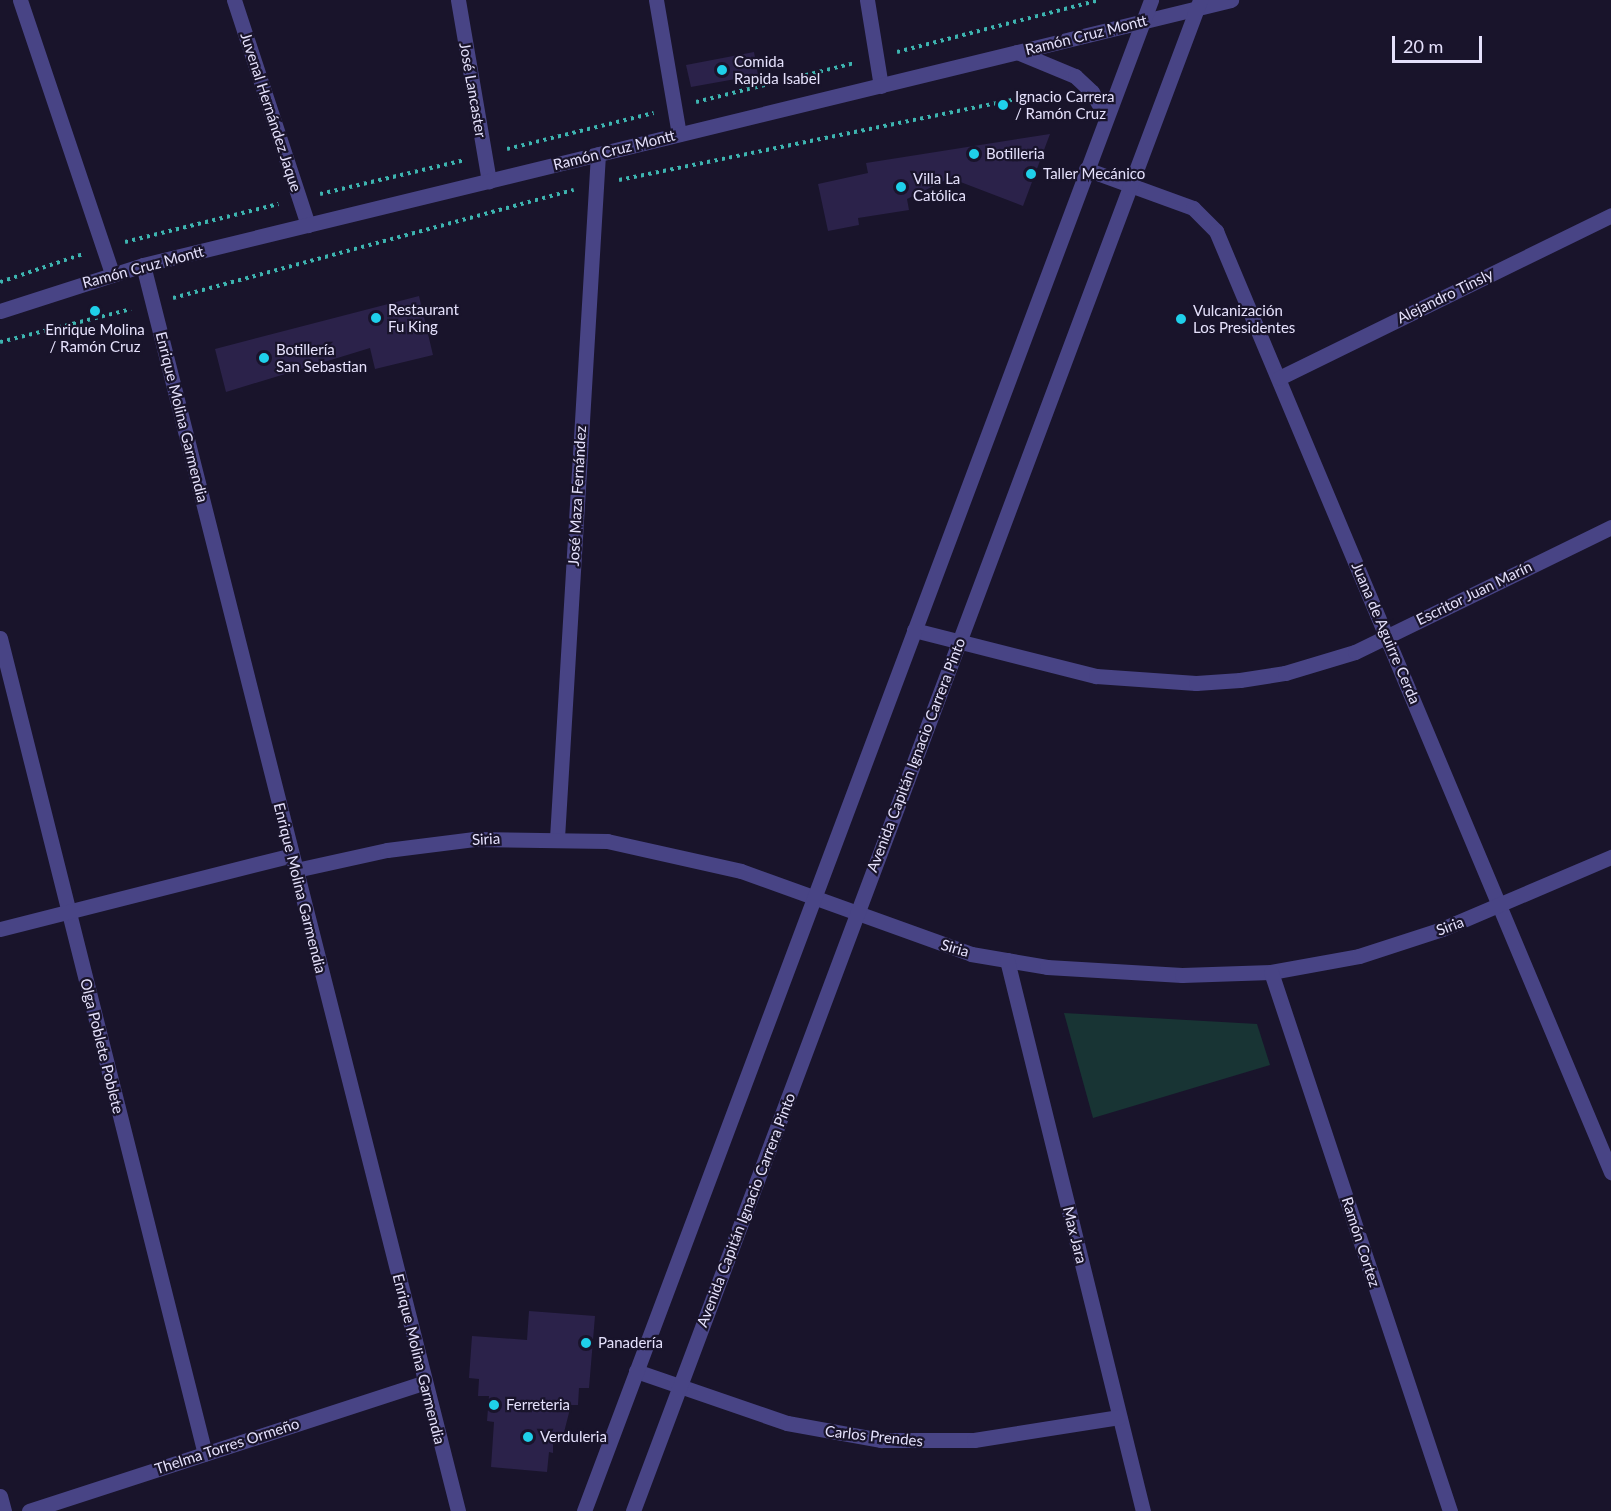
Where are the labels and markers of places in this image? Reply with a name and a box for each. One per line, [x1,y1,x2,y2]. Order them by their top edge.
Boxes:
place label: Comida Rapida Isabel [734,52,820,87]
marker: Comida Rapida Isabel [715,63,729,77]
place label: Ignacio Carrera / Ramón Cruz [1015,87,1114,122]
marker: Ignacio Carrera / Ramón Cruz [996,98,1010,112]
place label: Botilleria [986,145,1045,163]
marker: Botilleria [967,147,981,161]
place label: Taller Mecánico [1043,165,1146,183]
marker: Taller Mecánico [1024,167,1038,181]
place label: Villa La Católica [913,169,966,204]
marker: Villa La Católica [894,180,908,194]
place label: Restaurant Fu King [388,300,459,335]
place label: Vulcanización Los Presidentes [1193,301,1295,336]
marker: Enrique Molina / Ramón Cruz [88,304,102,318]
marker: Restaurant Fu King [369,311,383,325]
marker: Vulcanización Los Presidentes [1174,312,1188,326]
place label: Enrique Molina / Ramón Cruz [45,320,145,355]
place label: Botillería San Sebastian [276,340,367,375]
marker: Botillería San Sebastian [257,351,271,365]
place label: Panadería [598,1334,663,1352]
marker: Panadería [579,1336,593,1350]
place label: Ferreteria [506,1396,570,1414]
marker: Ferreteria [487,1398,501,1412]
place label: Verduleria [540,1428,607,1446]
marker: Verduleria [521,1430,535,1444]

